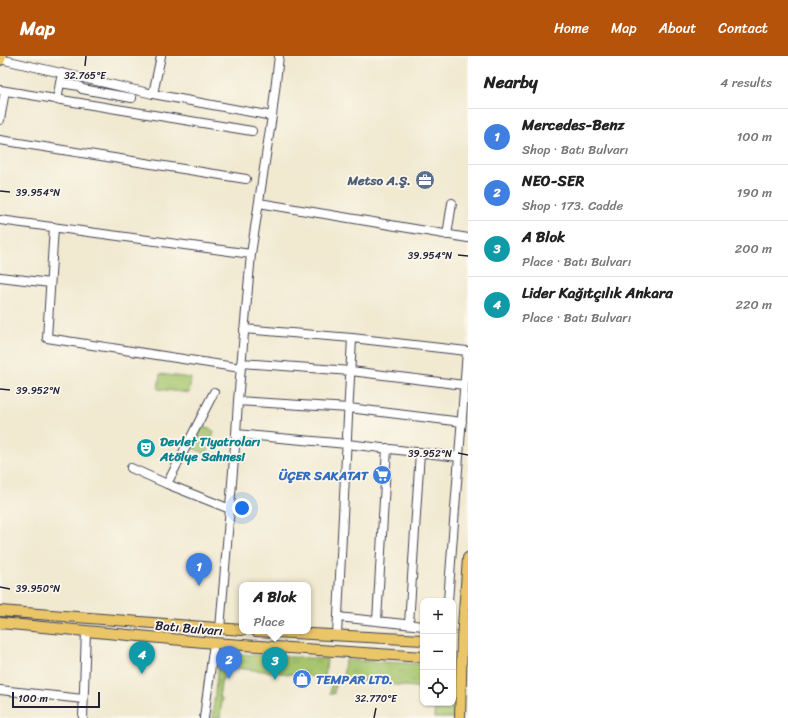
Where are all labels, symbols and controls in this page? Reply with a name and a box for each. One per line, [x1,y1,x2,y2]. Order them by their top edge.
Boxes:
text: Map [20,12,55,45]
text: Home [554,16,589,41]
text: Map [611,16,637,41]
text: About [659,16,696,41]
text: Contact [718,16,768,41]
text: 32.765°E [64,67,107,85]
text: Nearby [484,67,538,97]
text: 4 results [720,71,772,94]
text: Mercedes-Benz [522,112,625,138]
text: 1 [494,125,500,148]
text: 100 m [737,125,772,148]
text: Shop · Batı Bulvarı [522,138,628,161]
text: NEO-SER [522,168,584,194]
place label: Metso A.Ş. [347,169,411,192]
office icon: Metso A.Ş. [414,169,436,191]
text: 2 [493,181,501,204]
text: 190 m [737,181,772,204]
text: 39.954°N [16,184,60,202]
text: Shop · 173. Cadde [522,194,623,217]
text: A Blok [522,224,565,250]
text: 3 [493,237,501,260]
text: 200 m [735,237,772,260]
text: 39.954°N [408,247,452,265]
text: Place · Batı Bulvarı [522,250,631,273]
text: Lider Kağıtçılık Ankara [522,280,673,306]
text: 4 [493,293,501,316]
text: 220 m [735,293,772,316]
text: Place · Batı Bulvarı [522,306,631,329]
text: 39.952°N [16,382,60,400]
place label: Devlet Tiyatroları Atölye Sahnesi [159,430,261,468]
theatre icon: Devlet Tiyatroları Atölye Sahnesi [135,437,157,459]
text: 39.952°N [408,445,452,463]
place label: ÜÇER SAKATAT [279,464,369,487]
supermarket icon: ÜÇER SAKATAT [371,464,393,486]
your location [232,498,252,518]
pin: 1 [186,553,212,586]
text: 39.950°N [16,580,60,598]
popup [239,582,311,634]
text: A Blok [253,584,297,610]
map controls [420,598,456,706]
button: + [420,598,456,634]
text: Place [253,610,285,633]
street label: Batı Bulvarı [154,614,224,642]
button: − [420,634,456,670]
pin: 4 [129,641,155,674]
pin: 2 [216,646,242,679]
pin: 3 [262,647,288,680]
shop icon: TEMPAR LTD. [291,668,313,690]
place label: TEMPAR LTD. [316,668,393,691]
button: locate [420,670,456,706]
text: 100 m [18,689,48,708]
scale bar [12,690,100,709]
text: 32.770°E [355,690,398,708]

